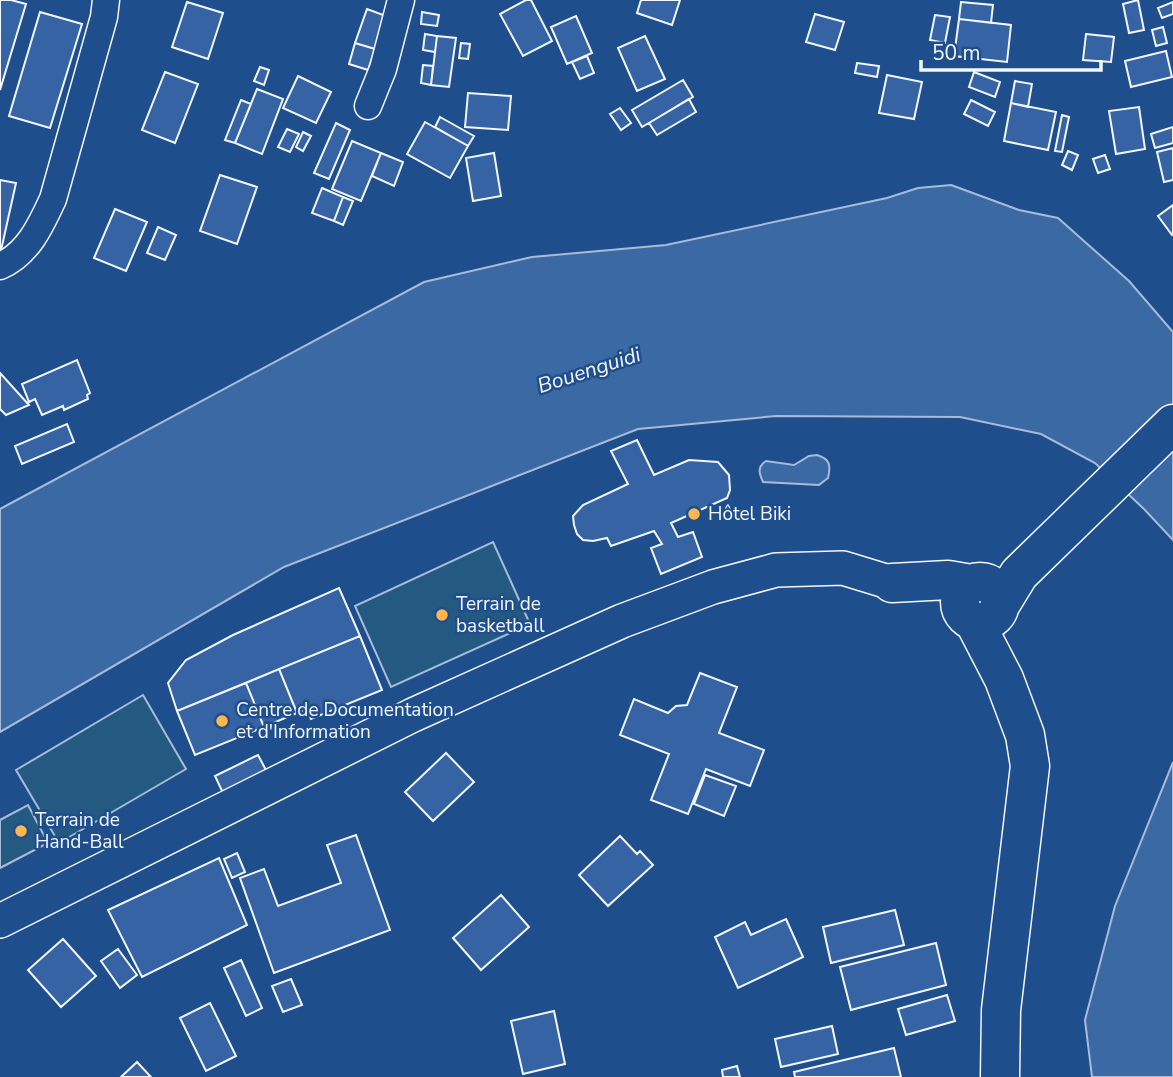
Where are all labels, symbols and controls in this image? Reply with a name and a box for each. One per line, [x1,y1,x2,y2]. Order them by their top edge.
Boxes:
scale bar [921,28,1101,72]
text: 50 m [932,39,981,67]
water label: Bouenguidi [534,340,645,400]
place label: Hôtel Biki [708,501,791,527]
marker: Hôtel Biki [686,506,702,522]
place label: Terrain de basketball [456,591,545,639]
marker: Terrain de basketball [434,607,450,623]
place label: Centre de Documentation et d'Information [236,697,454,745]
marker: Centre de Documentation et d'Information [214,713,230,729]
place label: Terrain de Hand-Ball [35,807,124,855]
marker: Terrain de Hand-Ball [13,823,29,839]

